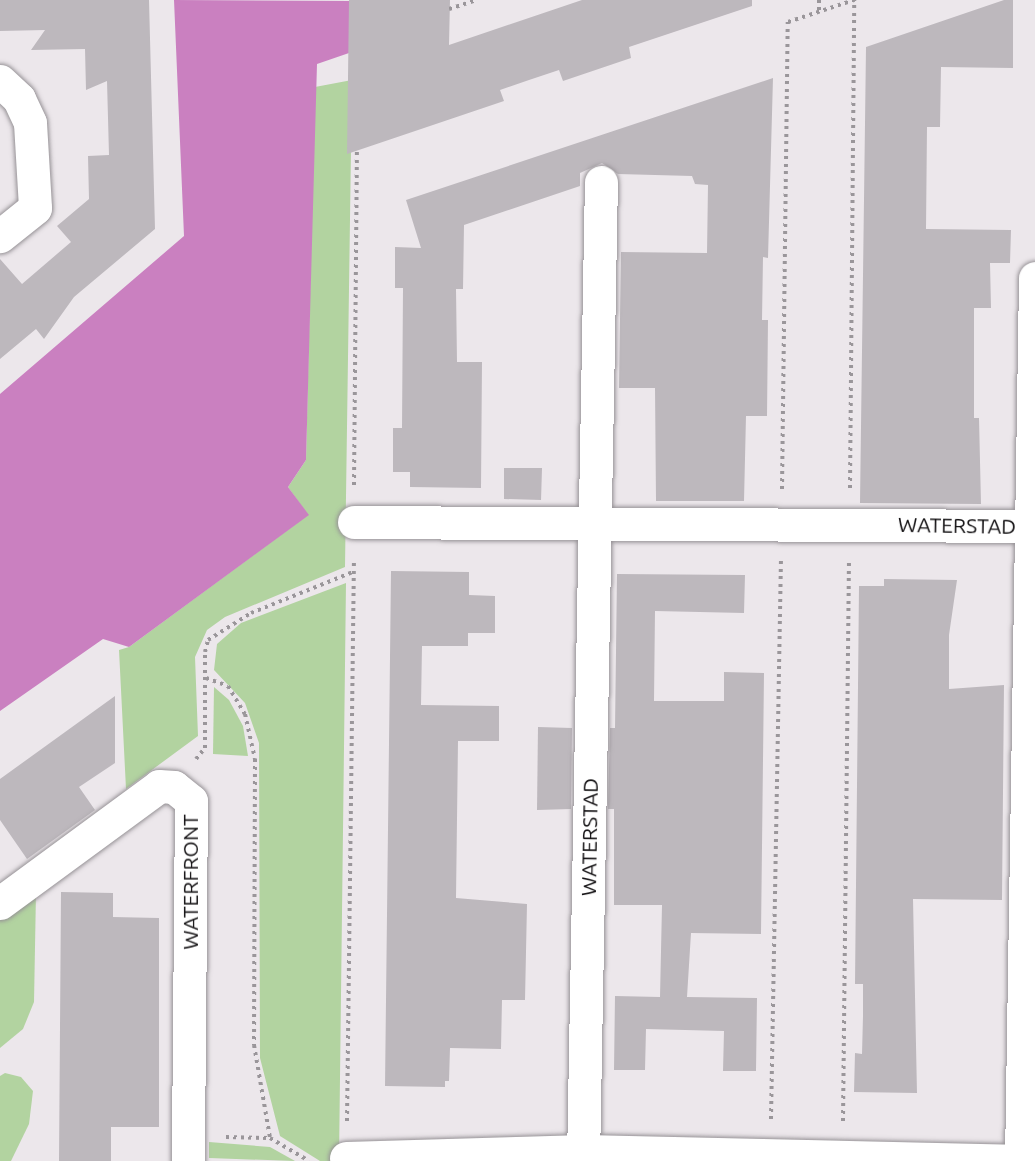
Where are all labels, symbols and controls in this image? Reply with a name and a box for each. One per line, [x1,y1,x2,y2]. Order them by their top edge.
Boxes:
street label: WATERSTAD [898,511,1016,539]
street label: WATERSTAD [575,778,603,896]
street label: WATERFRONT [177,814,203,950]

